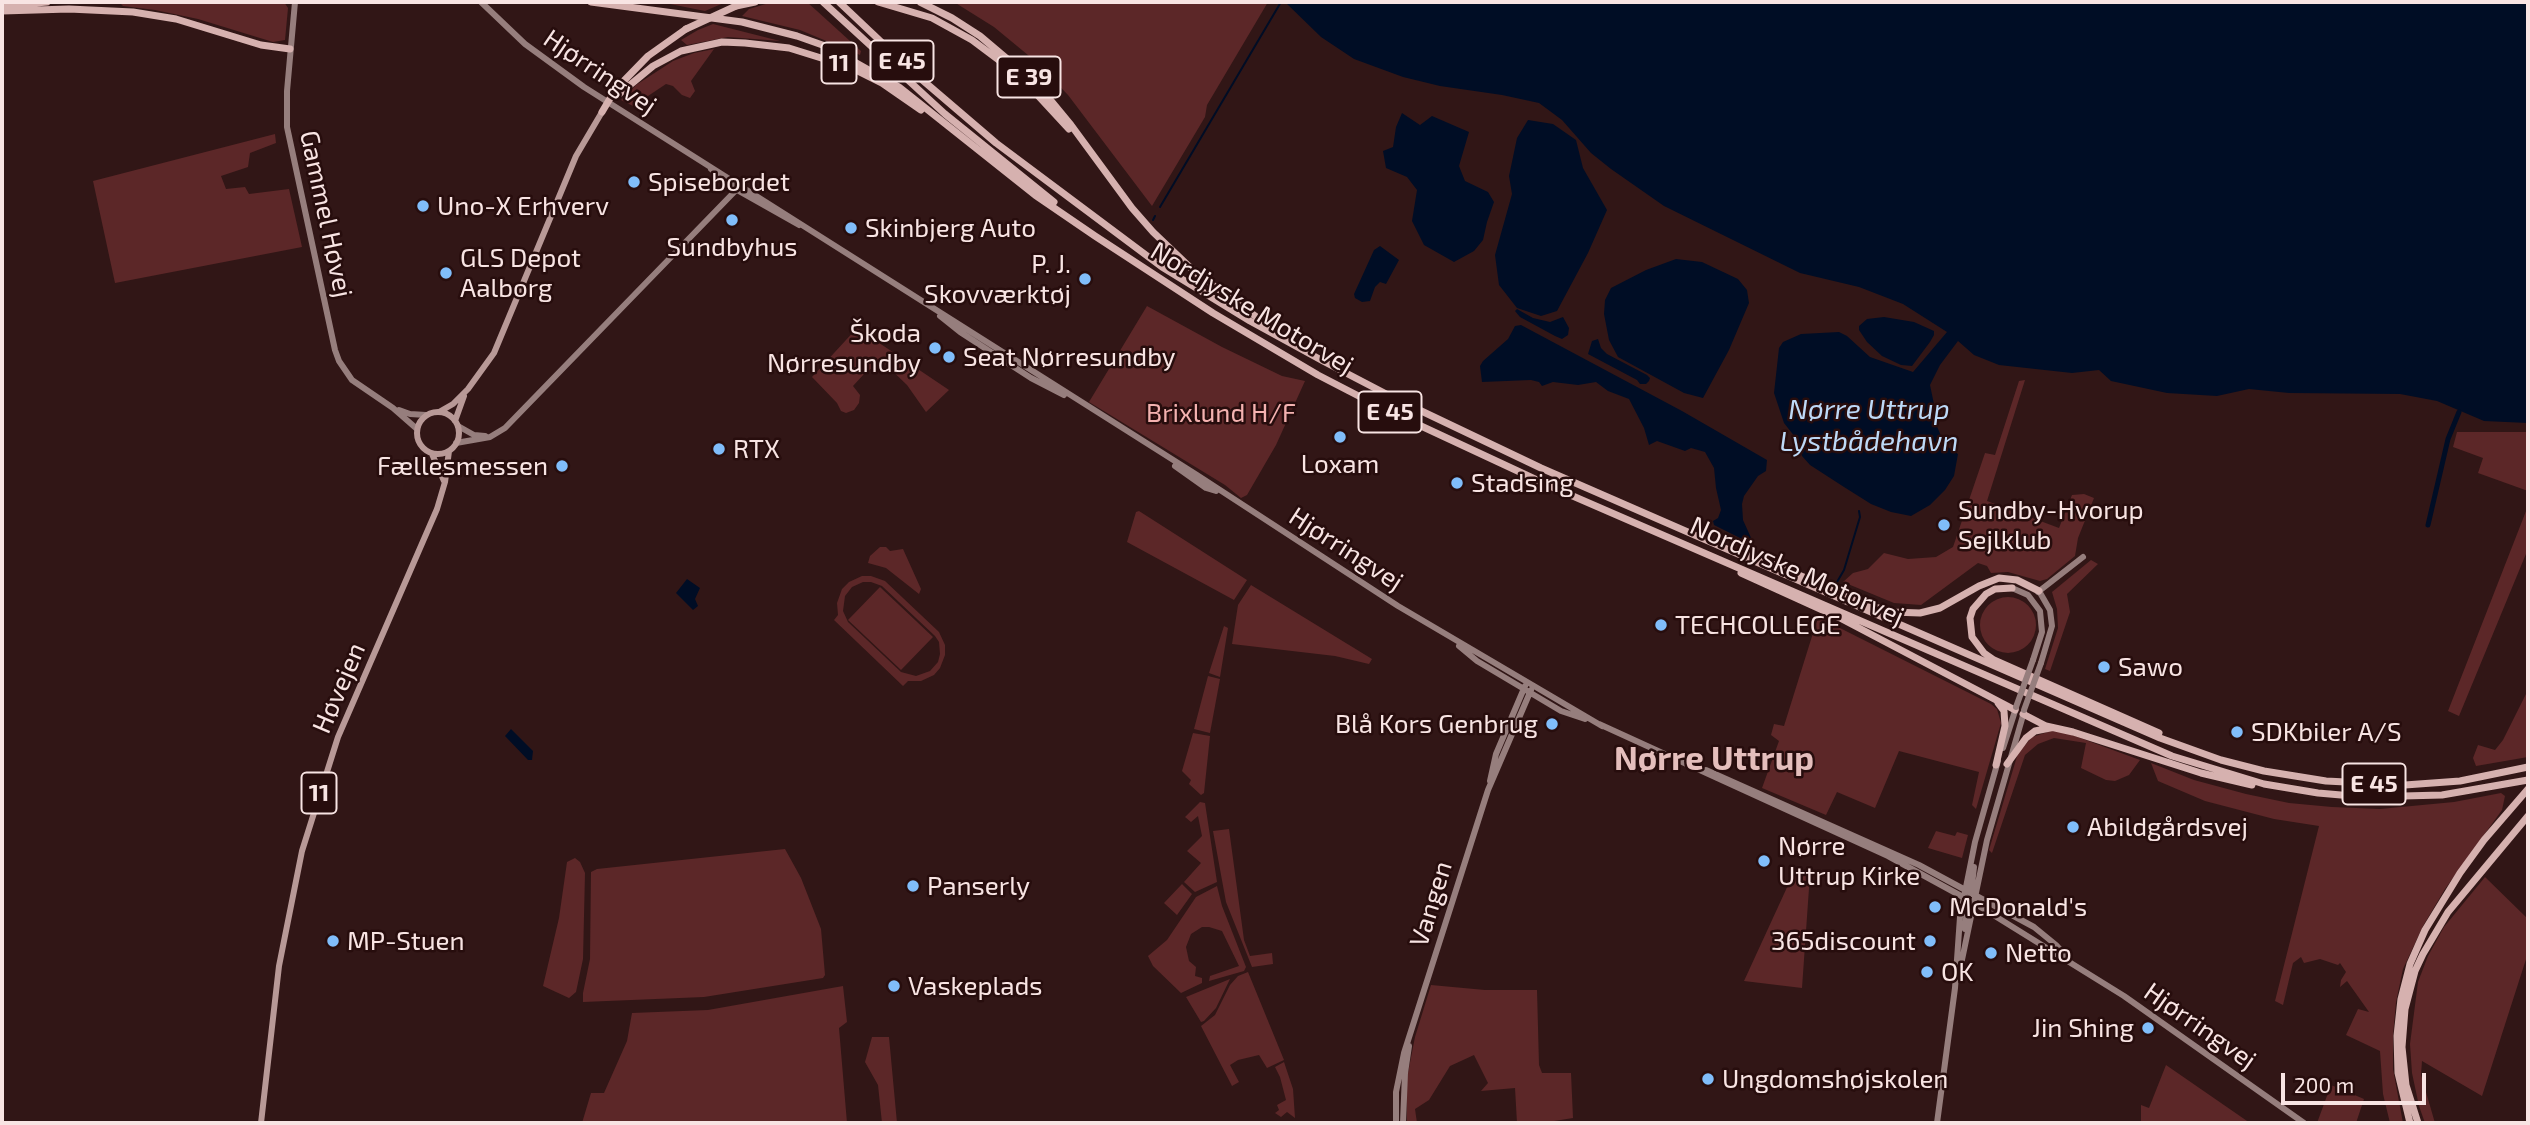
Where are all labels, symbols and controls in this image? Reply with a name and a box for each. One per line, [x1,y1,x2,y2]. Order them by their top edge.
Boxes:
street label: Hjørringvej [538,23,662,121]
road number: E 45 [870,40,934,82]
road number: 11 [822,42,856,84]
road number: E 39 [998,56,1060,98]
street label: Gammel Høvej [293,128,359,300]
place label: Spisebordet [648,166,790,198]
marker: Spisebordet [626,174,642,190]
place label: Uno-X Erhverv [437,190,609,222]
marker: Uno-X Erhverv [415,198,431,214]
marker: Sundbyhus [724,212,740,228]
place label: Skinbjerg Auto [865,212,1036,244]
marker: Skinbjerg Auto [843,220,859,236]
place label: Sundbyhus [667,231,797,263]
street label: Nordjyske Motorvej [1145,235,1359,381]
place label: GLS Depot Aalborg [460,242,581,304]
place label: P. J. Skovværktøj [924,248,1071,310]
marker: GLS Depot Aalborg [438,265,454,281]
marker: P. J. Skovværktøj [1077,271,1093,287]
place label: Škoda Nørresundby [767,317,921,378]
marker: Škoda Nørresundby [927,340,943,356]
place label: Seat Nørresundby [963,341,1176,373]
marker: Seat Nørresundby [941,349,957,365]
road number: E 45 [1358,391,1422,432]
water label: Nørre Uttrup Lystbådehavn [1780,393,1958,459]
park label: Brixlund H/F [1146,397,1296,429]
marker: Loxam [1332,429,1348,445]
place label: RTX [733,433,780,465]
marker: RTX [711,441,727,457]
place label: Loxam [1301,448,1379,480]
place label: Fællesmessen [377,450,548,482]
marker: Fællesmessen [554,458,570,474]
place label: Stadsing [1471,467,1574,499]
marker: Stadsing [1449,475,1465,491]
place label: Sundby-Hvorup Sejlklub [1958,494,2144,556]
street label: Hjørringvej [1283,501,1409,597]
street label: Nordjyske Motorvej [1685,510,1909,632]
marker: Sundby-Hvorup Sejlklub [1936,517,1952,533]
place label: TECHCOLLEGE [1675,609,1841,641]
marker: TECHCOLLEGE [1653,617,1669,633]
street label: Høvejen [306,638,372,738]
place label: Sawo [2118,651,2183,683]
marker: Sawo [2096,659,2112,675]
place label: Blå Kors Genbrug [1335,708,1538,740]
marker: Blå Kors Genbrug [1544,716,1560,732]
place label: SDKbiler A/S [2251,716,2402,748]
marker: SDKbiler A/S [2229,724,2245,740]
district label: Nørre Uttrup [1614,739,1814,779]
road number: E 45 [2342,764,2406,804]
road number: 11 [302,772,336,814]
place label: Abildgårdsvej [2087,811,2248,843]
marker: Abildgårdsvej [2065,819,2081,835]
place label: Nørre Uttrup Kirke [1778,830,1920,892]
marker: Nørre Uttrup Kirke [1756,853,1772,869]
street label: Vangen [1403,857,1459,951]
place label: Panserly [927,870,1030,902]
marker: Panserly [905,878,921,894]
place label: McDonald's [1949,891,2087,923]
marker: McDonald's [1927,899,1943,915]
place label: MP-Stuen [347,925,465,957]
place label: 365discount [1771,925,1916,957]
marker: MP-Stuen [325,933,341,949]
marker: 365discount [1922,933,1938,949]
place label: Netto [2005,937,2072,969]
marker: Netto [1983,945,1999,961]
place label: OK [1941,956,1974,988]
marker: OK [1919,964,1935,980]
place label: Vaskeplads [908,970,1043,1002]
street label: Hjørringvej [2138,976,2262,1076]
marker: Vaskeplads [886,978,902,994]
place label: Jin Shing [2032,1012,2134,1044]
marker: Jin Shing [2140,1020,2156,1036]
scale bar [2285,1058,2430,1102]
place label: Ungdomshøjskolen [1722,1063,1948,1095]
marker: Ungdomshøjskolen [1700,1071,1716,1087]
text: 200 m [2294,1072,2354,1097]

